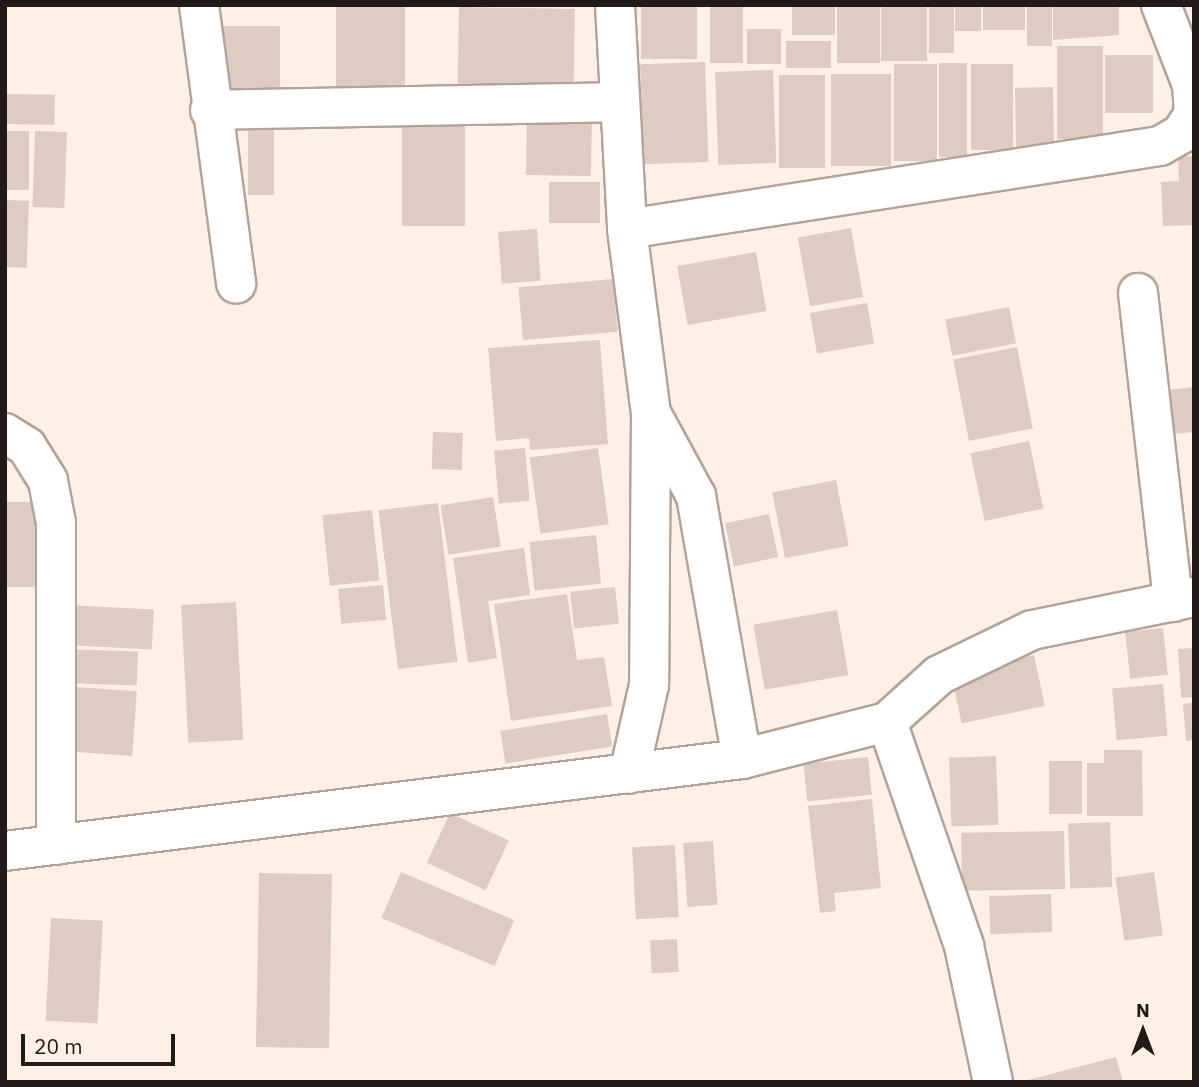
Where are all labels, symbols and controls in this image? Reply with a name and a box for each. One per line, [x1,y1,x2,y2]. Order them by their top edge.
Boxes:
north arrow [1108,996,1178,1066]
text: N [1136,998,1150,1022]
scale bar [24,1020,178,1064]
text: 20 m [34,1032,83,1060]

